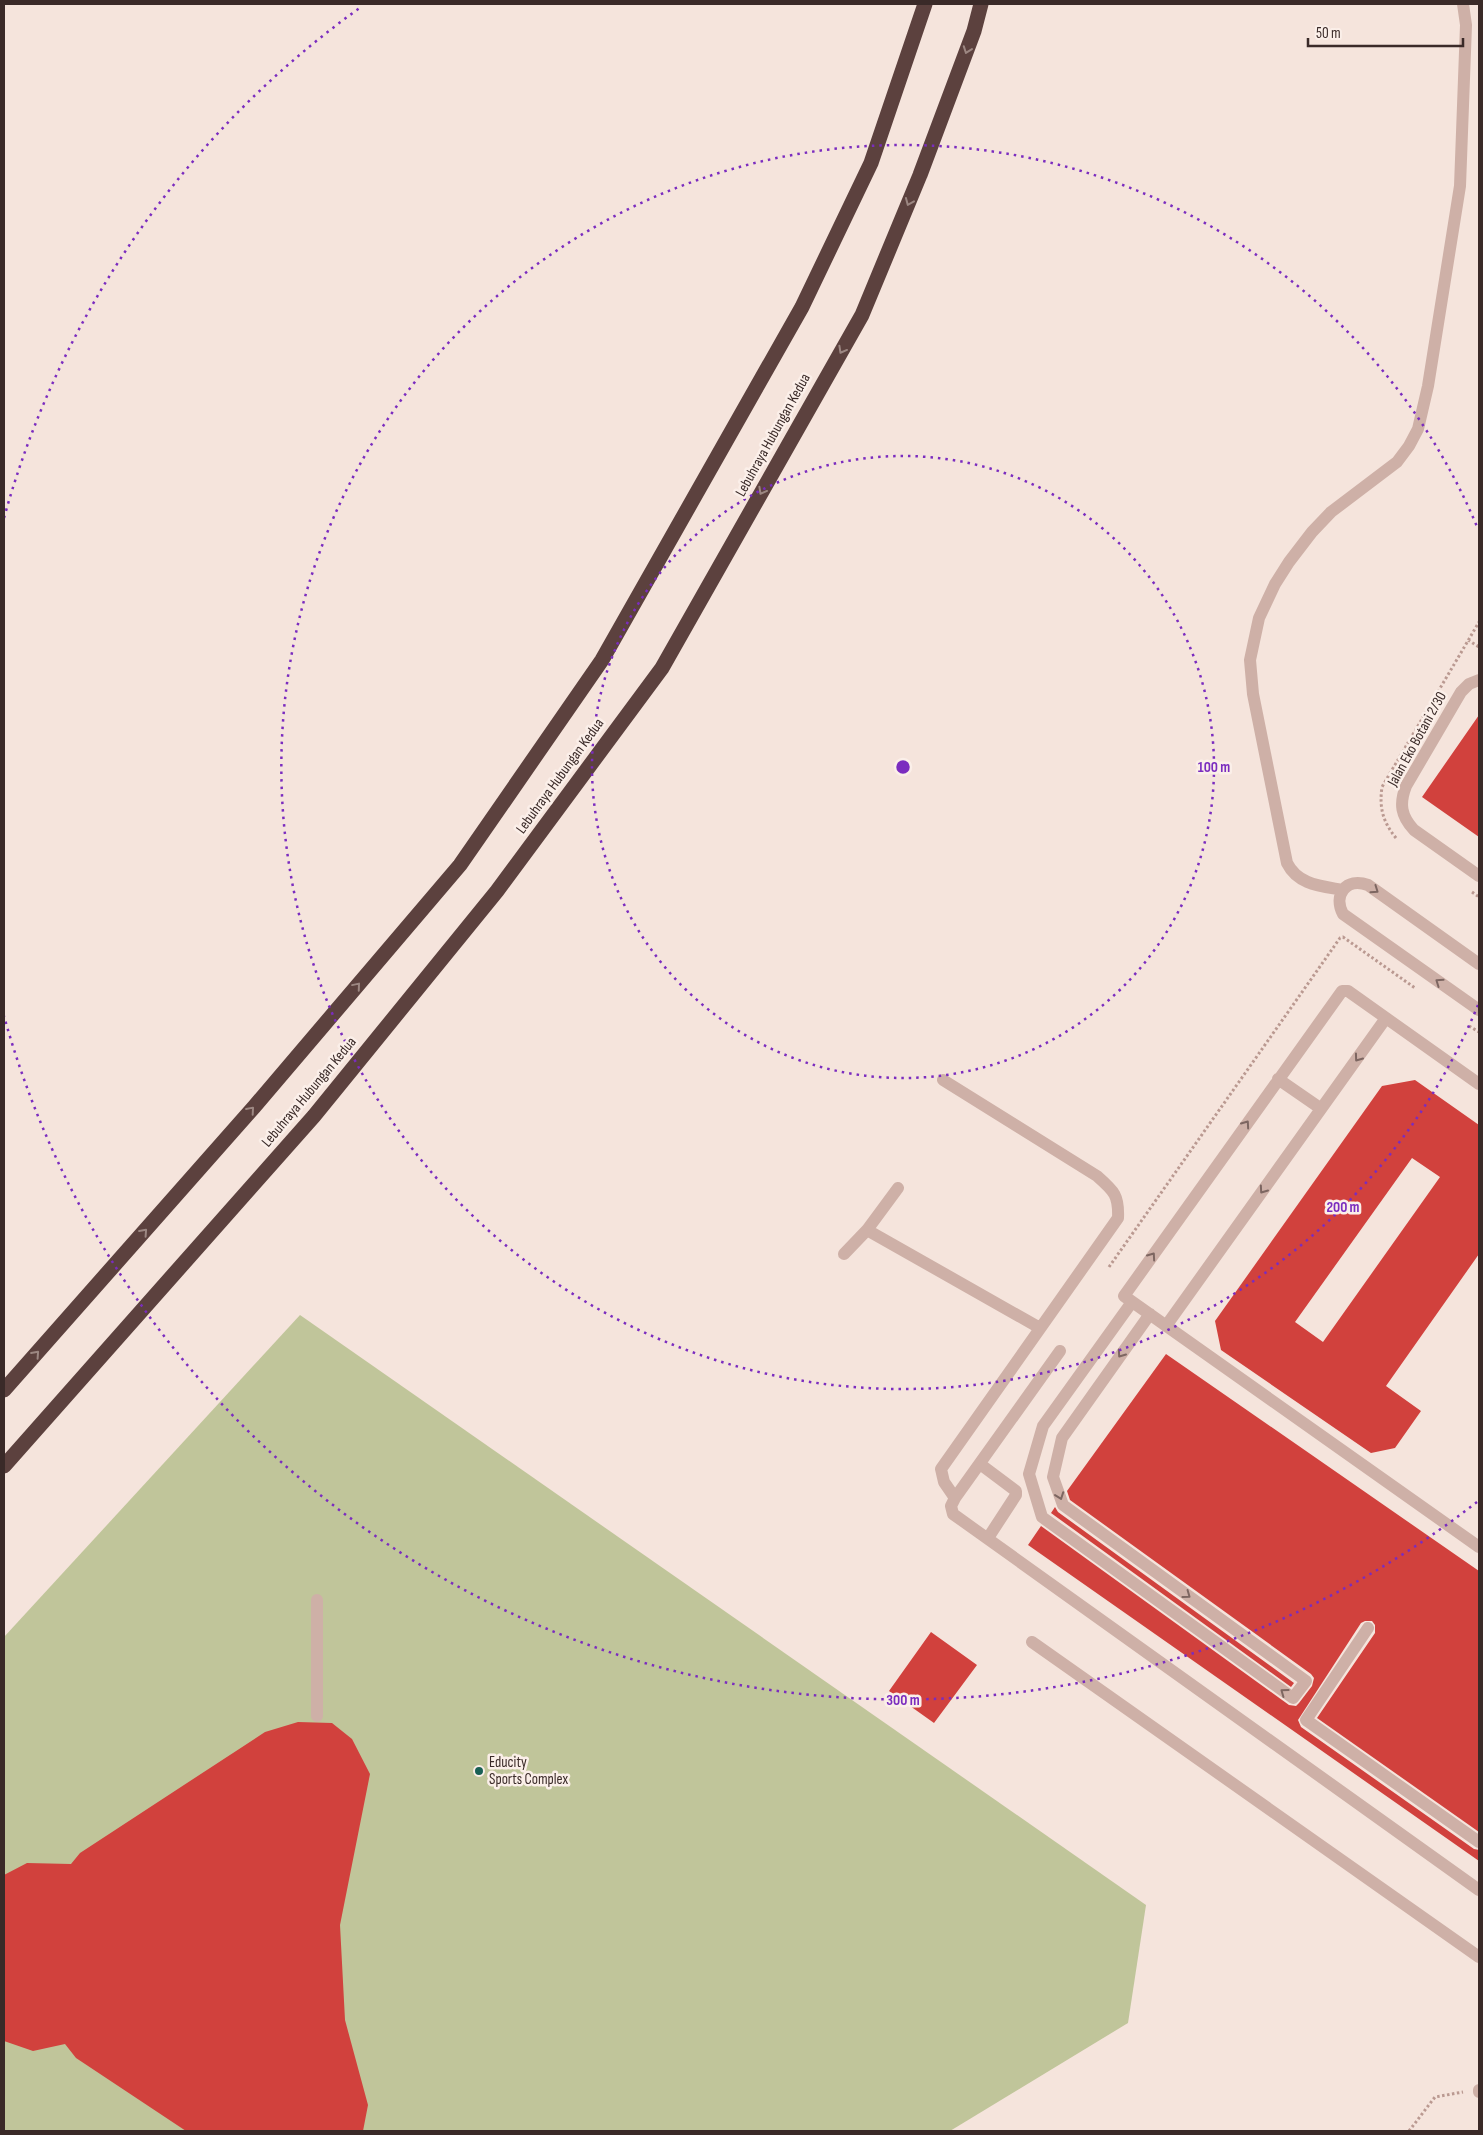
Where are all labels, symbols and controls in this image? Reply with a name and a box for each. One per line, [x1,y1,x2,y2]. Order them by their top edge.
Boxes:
scale bar [1308,15,1463,47]
text: 50 m [1316,24,1341,43]
one-way arrow [963,45,973,54]
one-way arrow [905,197,915,206]
one-way arrow [838,344,848,353]
street label: Lebuhraya Hubungan Kedua [731,370,815,500]
one-way arrow [758,486,768,495]
street label: Jalan Eko Botani 2/30 [1383,688,1451,790]
street label: Lebuhraya Hubungan Kedua [512,714,608,837]
centre of rings [894,758,912,776]
text: 100 m [1198,758,1230,777]
one-way arrow [1369,884,1379,893]
one-way arrow [1436,979,1445,988]
one-way arrow [351,983,360,992]
street label: Lebuhraya Hubungan Kedua [257,1033,361,1151]
one-way arrow [1355,1052,1363,1061]
one-way arrow [246,1107,255,1116]
one-way arrow [1240,1120,1249,1130]
one-way arrow [1260,1184,1269,1193]
text: 200 m [1326,1198,1360,1217]
one-way arrow [138,1229,147,1238]
one-way arrow [1146,1253,1156,1262]
one-way arrow [1118,1348,1127,1358]
one-way arrow [30,1350,39,1359]
one-way arrow [1054,1491,1064,1500]
one-way arrow [1181,1589,1190,1597]
one-way arrow [1280,1689,1290,1698]
text: 300 m [886,1691,920,1710]
place label: Educity Sports Complex [489,1753,568,1789]
marker: Educity Sports Complex [473,1765,485,1777]

